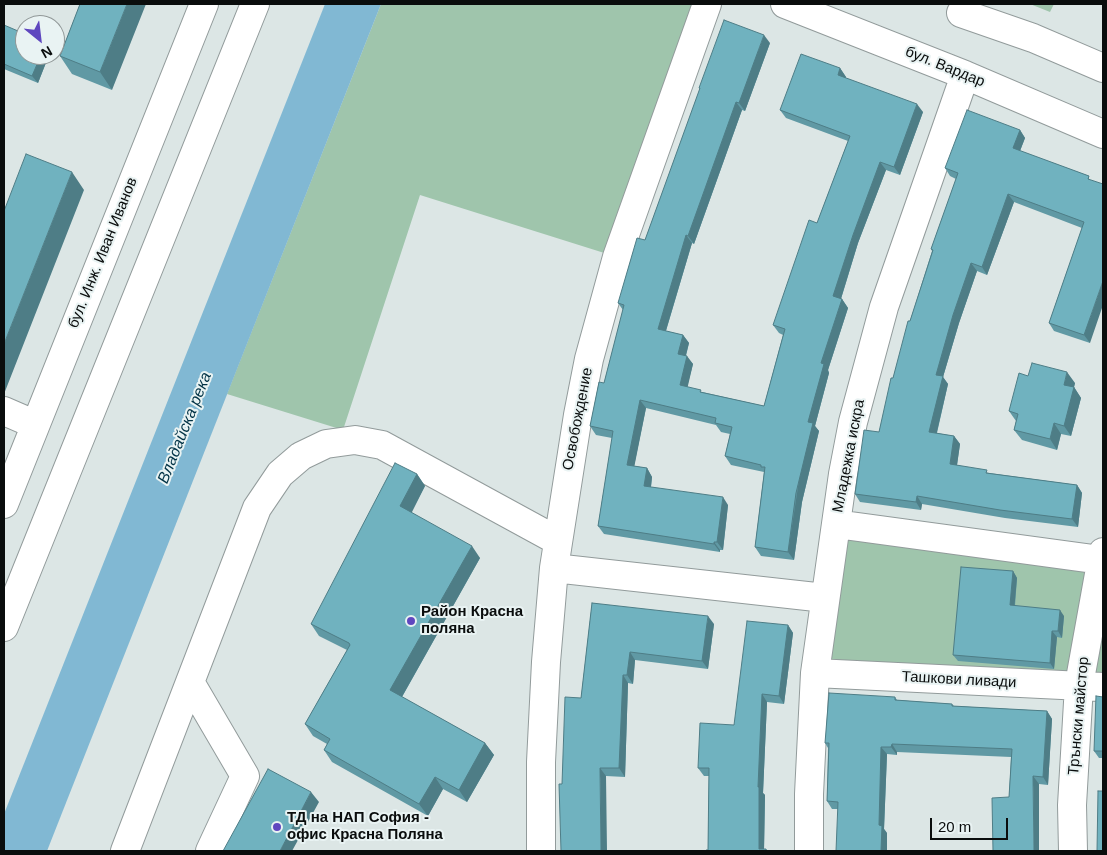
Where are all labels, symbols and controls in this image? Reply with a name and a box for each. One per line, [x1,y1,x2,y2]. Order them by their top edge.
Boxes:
north arrow [15,15,65,65]
text: N [38,43,55,62]
street label: бул. Вардар [903,43,987,91]
street label: бул. Инж. Иван Иванов [65,175,141,331]
street label: Освобождение [559,366,597,472]
water label: Владайска река [154,370,216,486]
street label: Младежка искра [829,398,869,514]
place label: Район Красна поляна [421,603,523,638]
marker: Район Красна поляна [405,615,417,627]
street label: Трънски майстор [1065,656,1093,776]
street label: Ташкови ливади [901,668,1017,692]
scale bar [932,808,1010,840]
place label: ТД на НАП София - офис Красна Поляна [287,809,443,844]
text: 20 m [938,818,971,835]
marker: ТД на НАП София - офис Красна Поляна [271,821,283,833]

